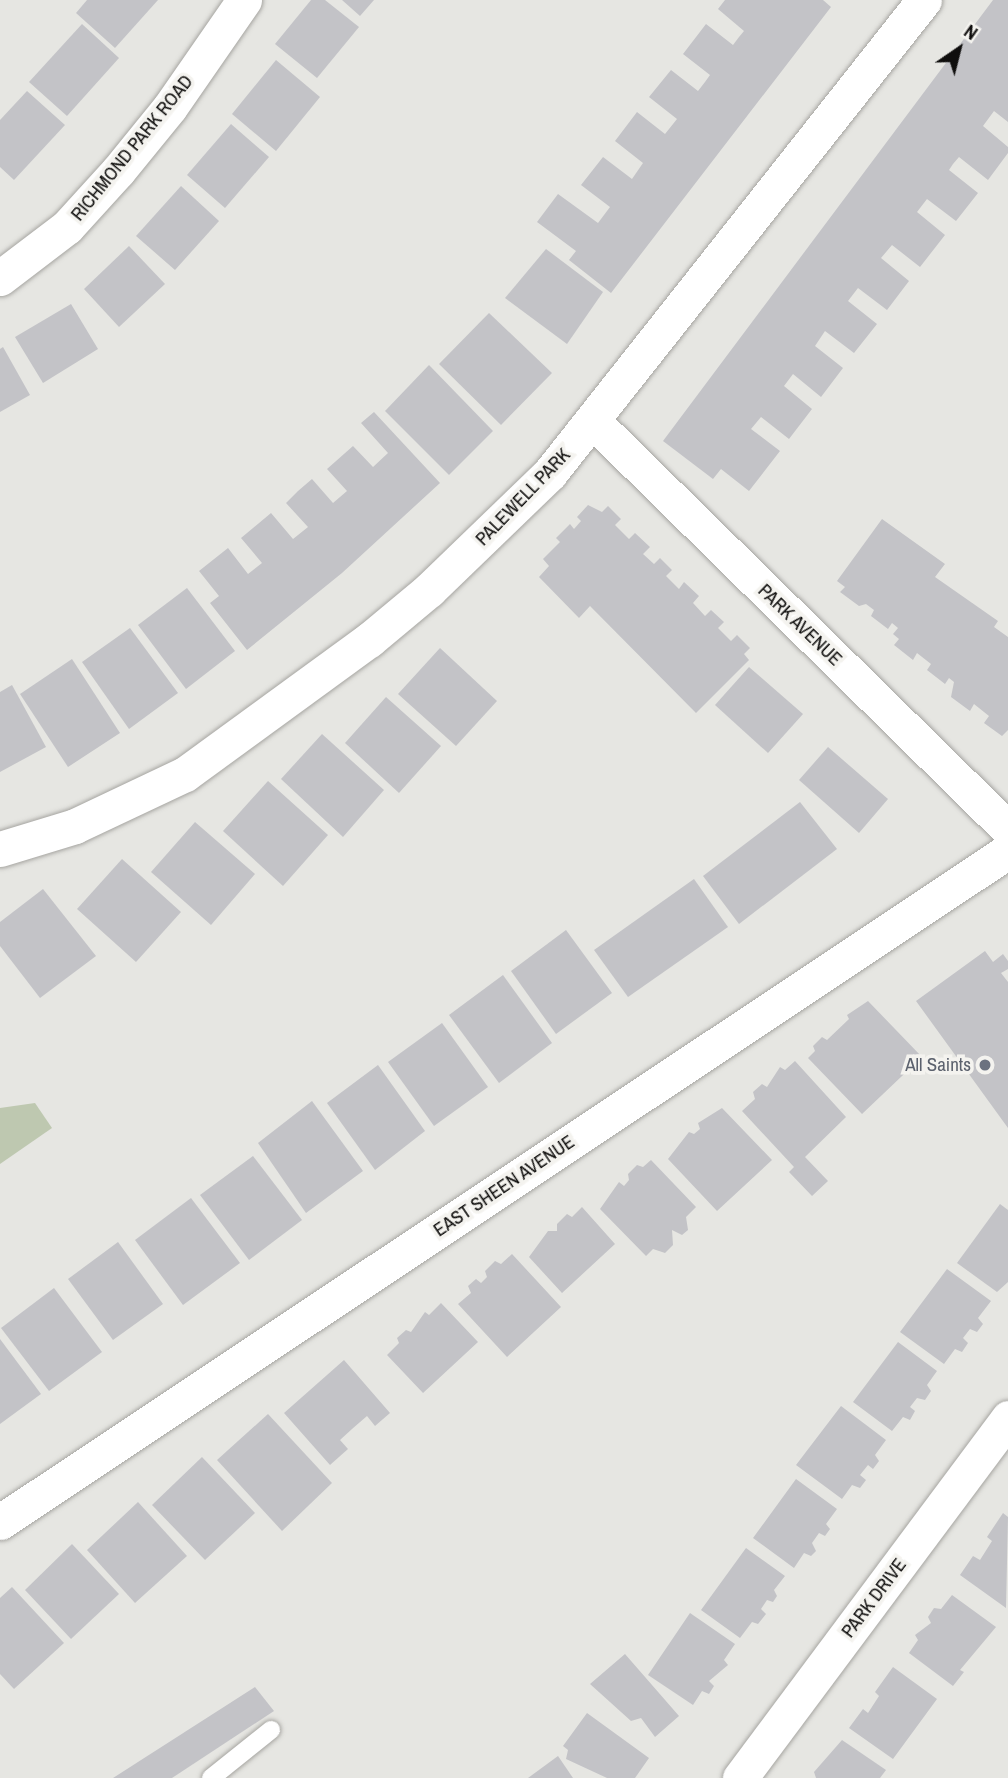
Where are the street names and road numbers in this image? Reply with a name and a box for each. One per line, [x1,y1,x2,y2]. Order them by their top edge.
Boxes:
street label: RICHMOND PARK ROAD [66,71,198,225]
street label: PALEWELL PARK [471,443,575,551]
street label: PARK AVENUE [753,579,847,671]
street label: EAST SHEEN AVENUE [429,1130,579,1242]
street label: PARK DRIVE [837,1554,911,1642]

